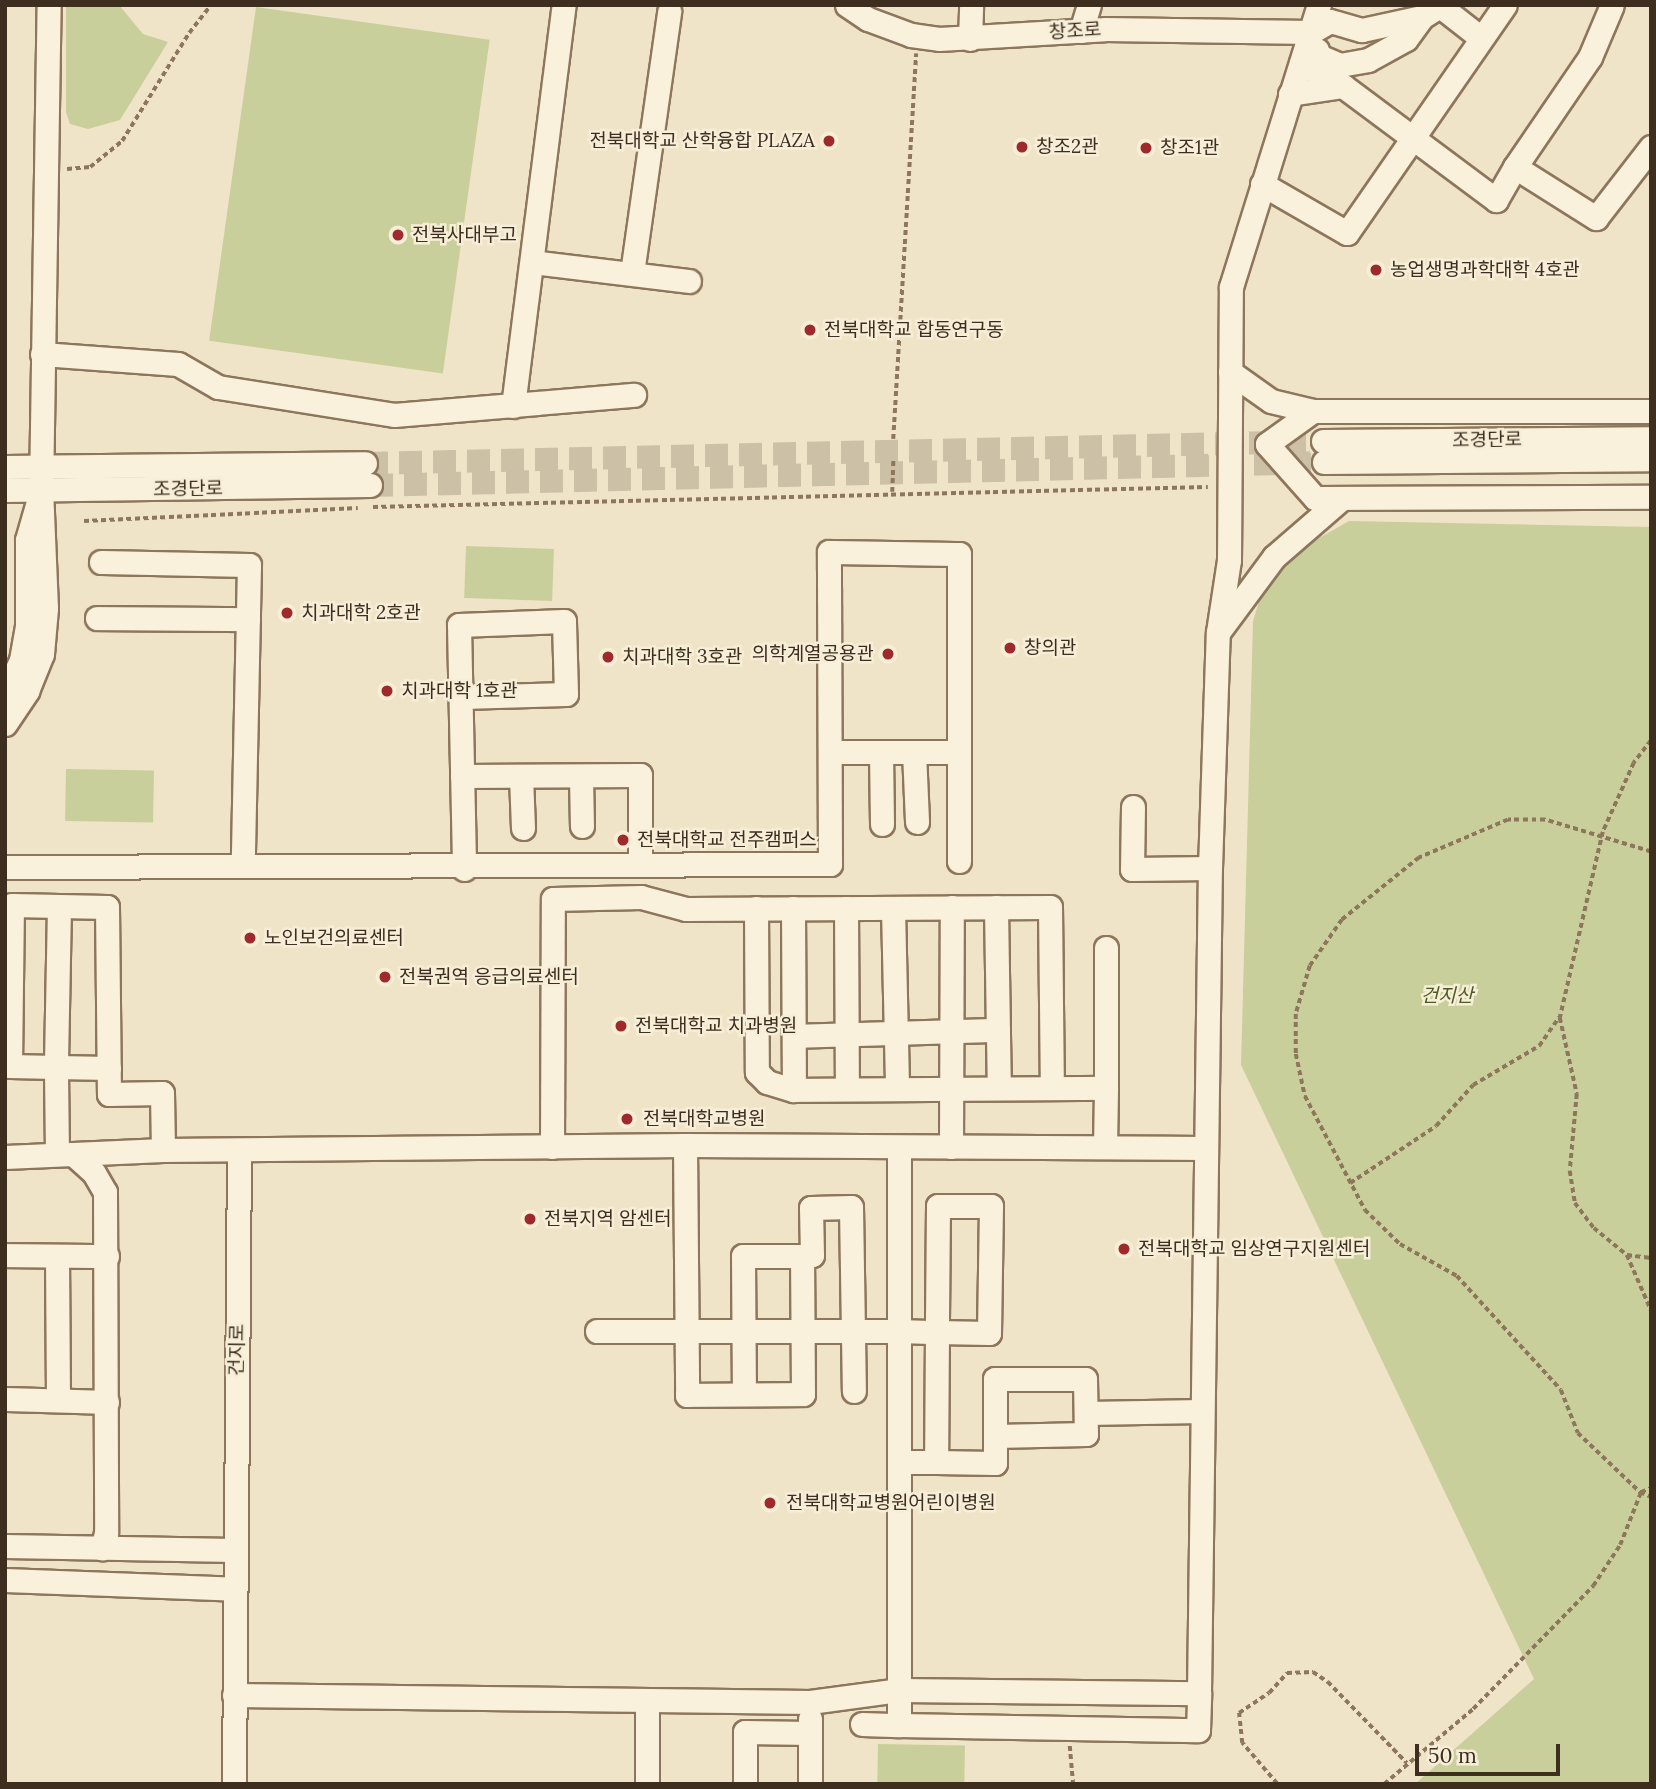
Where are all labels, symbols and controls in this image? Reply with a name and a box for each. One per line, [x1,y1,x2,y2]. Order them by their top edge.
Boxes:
street label: 창조로 [1048,18,1102,44]
place label: 전북대학교 산학융합 PLAZA [589,130,815,152]
marker: 전북대학교 산학융합 PLAZA [821,133,837,149]
place label: 창조2관 [1036,136,1099,158]
place label: 창조1관 [1160,137,1219,159]
marker: 창조2관 [1014,139,1030,155]
marker: 창조1관 [1138,140,1154,156]
place label: 전북사대부고 [412,224,517,246]
marker: 전북사대부고 [390,227,406,243]
place label: 농업생명과학대학 4호관 [1390,259,1580,281]
marker: 농업생명과학대학 4호관 [1368,262,1384,278]
place label: 전북대학교 합동연구동 [824,319,1004,341]
marker: 전북대학교 합동연구동 [802,322,818,338]
street label: 조경단로 [1452,428,1522,452]
street label: 조경단로 [153,477,223,501]
place label: 치과대학 2호관 [301,602,421,624]
marker: 치과대학 2호관 [279,605,295,621]
place label: 창의관 [1024,637,1076,659]
marker: 창의관 [1002,640,1018,656]
place label: 의학계열공용관 [752,643,874,665]
place label: 치과대학 3호관 [622,646,742,668]
marker: 의학계열공용관 [880,646,896,662]
marker: 치과대학 3호관 [600,649,616,665]
place label: 치과대학 1호관 [401,680,518,702]
marker: 치과대학 1호관 [379,683,395,699]
place label: 전북대학교 전주캠퍼스 [637,829,817,851]
marker: 전북대학교 전주캠퍼스 [615,832,631,848]
place label: 노인보건의료센터 [264,927,404,949]
marker: 노인보건의료센터 [242,930,258,946]
place label: 전북권역 응급의료센터 [399,966,579,988]
marker: 전북권역 응급의료센터 [377,969,393,985]
park label: 건지산 [1421,985,1473,1007]
place label: 전북대학교 치과병원 [635,1015,797,1037]
marker: 전북대학교 치과병원 [613,1018,629,1034]
place label: 전북대학교병원 [643,1108,765,1130]
marker: 전북대학교병원 [617,1109,637,1129]
place label: 전북지역 암센터 [544,1208,671,1230]
marker: 전북지역 암센터 [522,1211,538,1227]
place label: 전북대학교 임상연구지원센터 [1138,1238,1370,1260]
marker: 전북대학교 임상연구지원센터 [1116,1241,1132,1257]
street label: 건지로 [225,1324,249,1376]
place label: 전북대학교병원어린이병원 [786,1492,996,1514]
marker: 전북대학교병원어린이병원 [760,1493,780,1513]
scale bar [1418,1730,1563,1774]
text: 50 m [1428,1742,1477,1769]

